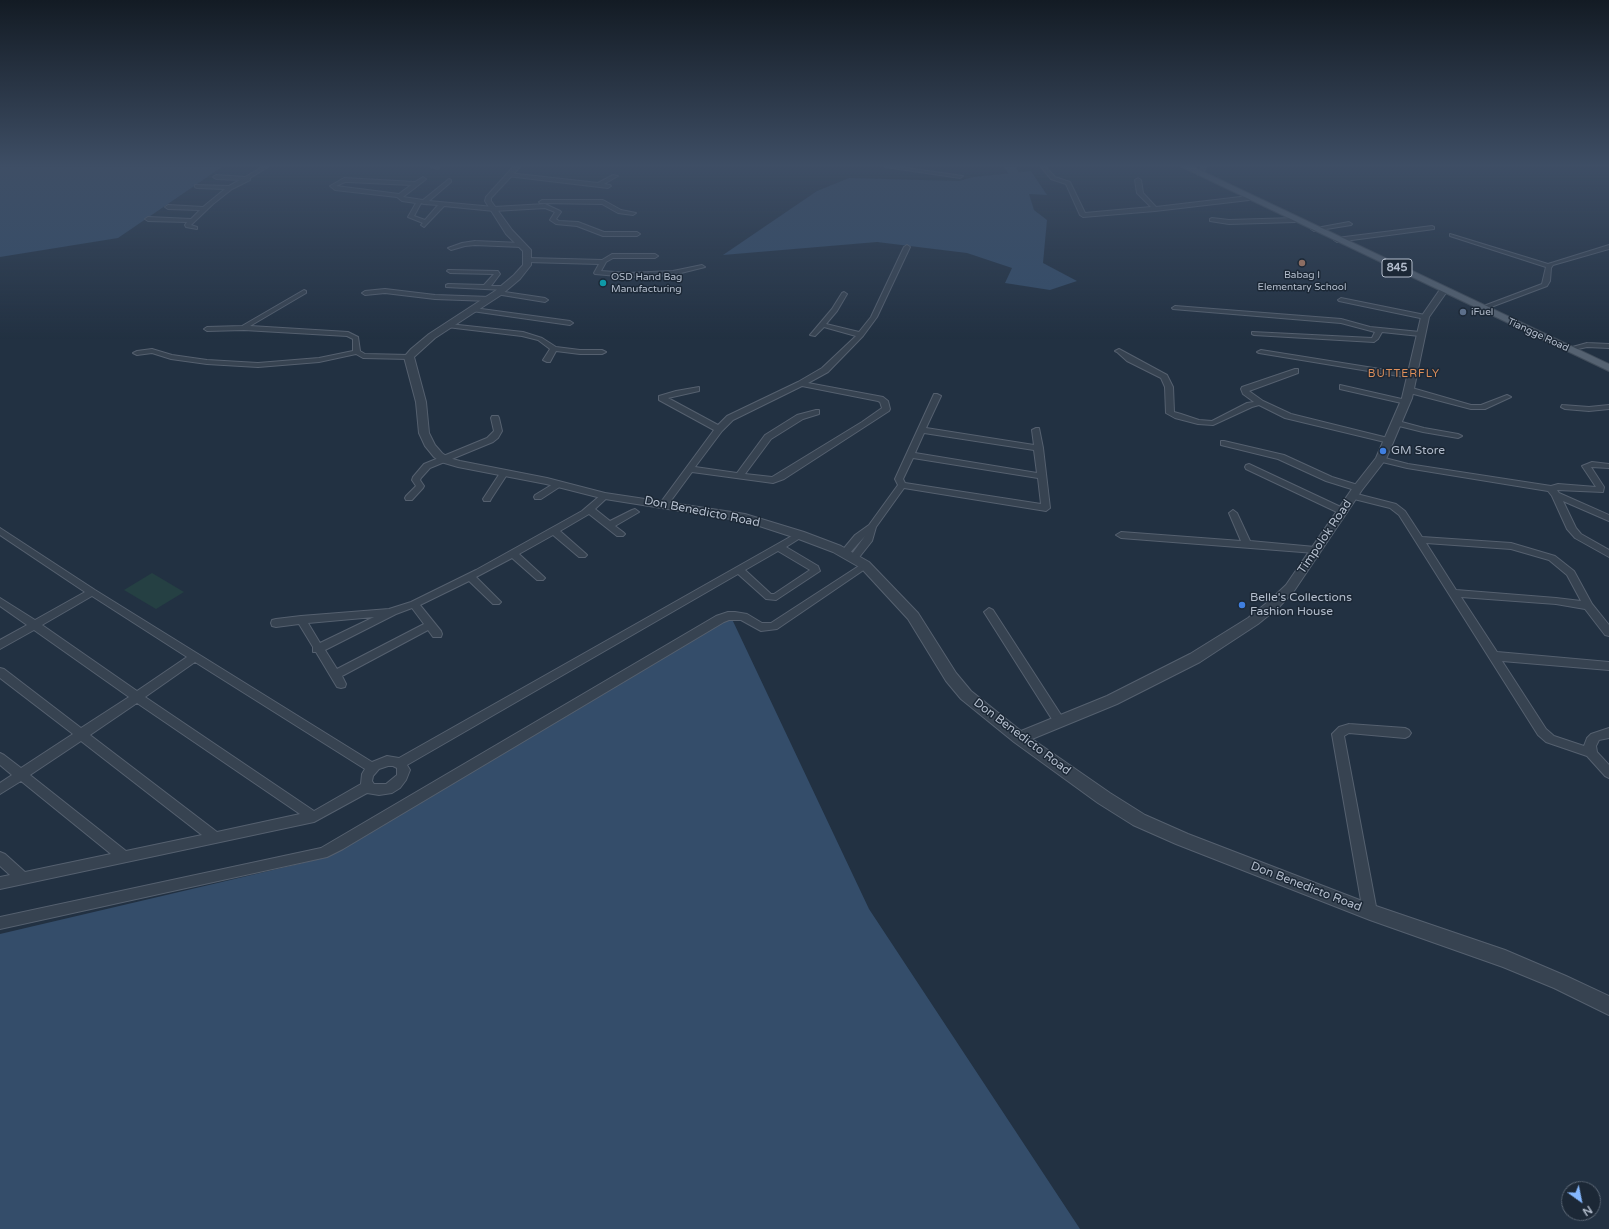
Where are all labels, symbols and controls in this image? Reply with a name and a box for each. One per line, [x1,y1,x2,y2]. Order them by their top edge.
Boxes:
marker: Babag I Elementary School [1297,258,1307,268]
road number: 845 [1382,259,1412,277]
place label: Babag I Elementary School [1258,269,1346,292]
place label: OSD Hand Bag Manufacturing [611,271,682,294]
marker: OSD Hand Bag Manufacturing [598,278,608,288]
place label: iFuel [1471,306,1493,318]
marker: iFuel [1458,307,1468,317]
street label: Tiangge Road [1505,316,1571,354]
district label: BUTTERFLY [1368,367,1440,381]
place label: GM Store [1391,444,1445,458]
marker: GM Store [1378,446,1388,456]
street label: Don Benedicto Road [643,494,761,530]
street label: Timpolok Road [1295,497,1355,577]
place label: Belle's Collections Fashion House [1250,591,1352,619]
marker: Belle's Collections Fashion House [1237,600,1247,610]
street label: Don Benedicto Road [971,696,1073,778]
street label: Don Benedicto Road [1248,859,1364,915]
north arrow [1561,1181,1601,1221]
text: N [1580,1203,1595,1219]

